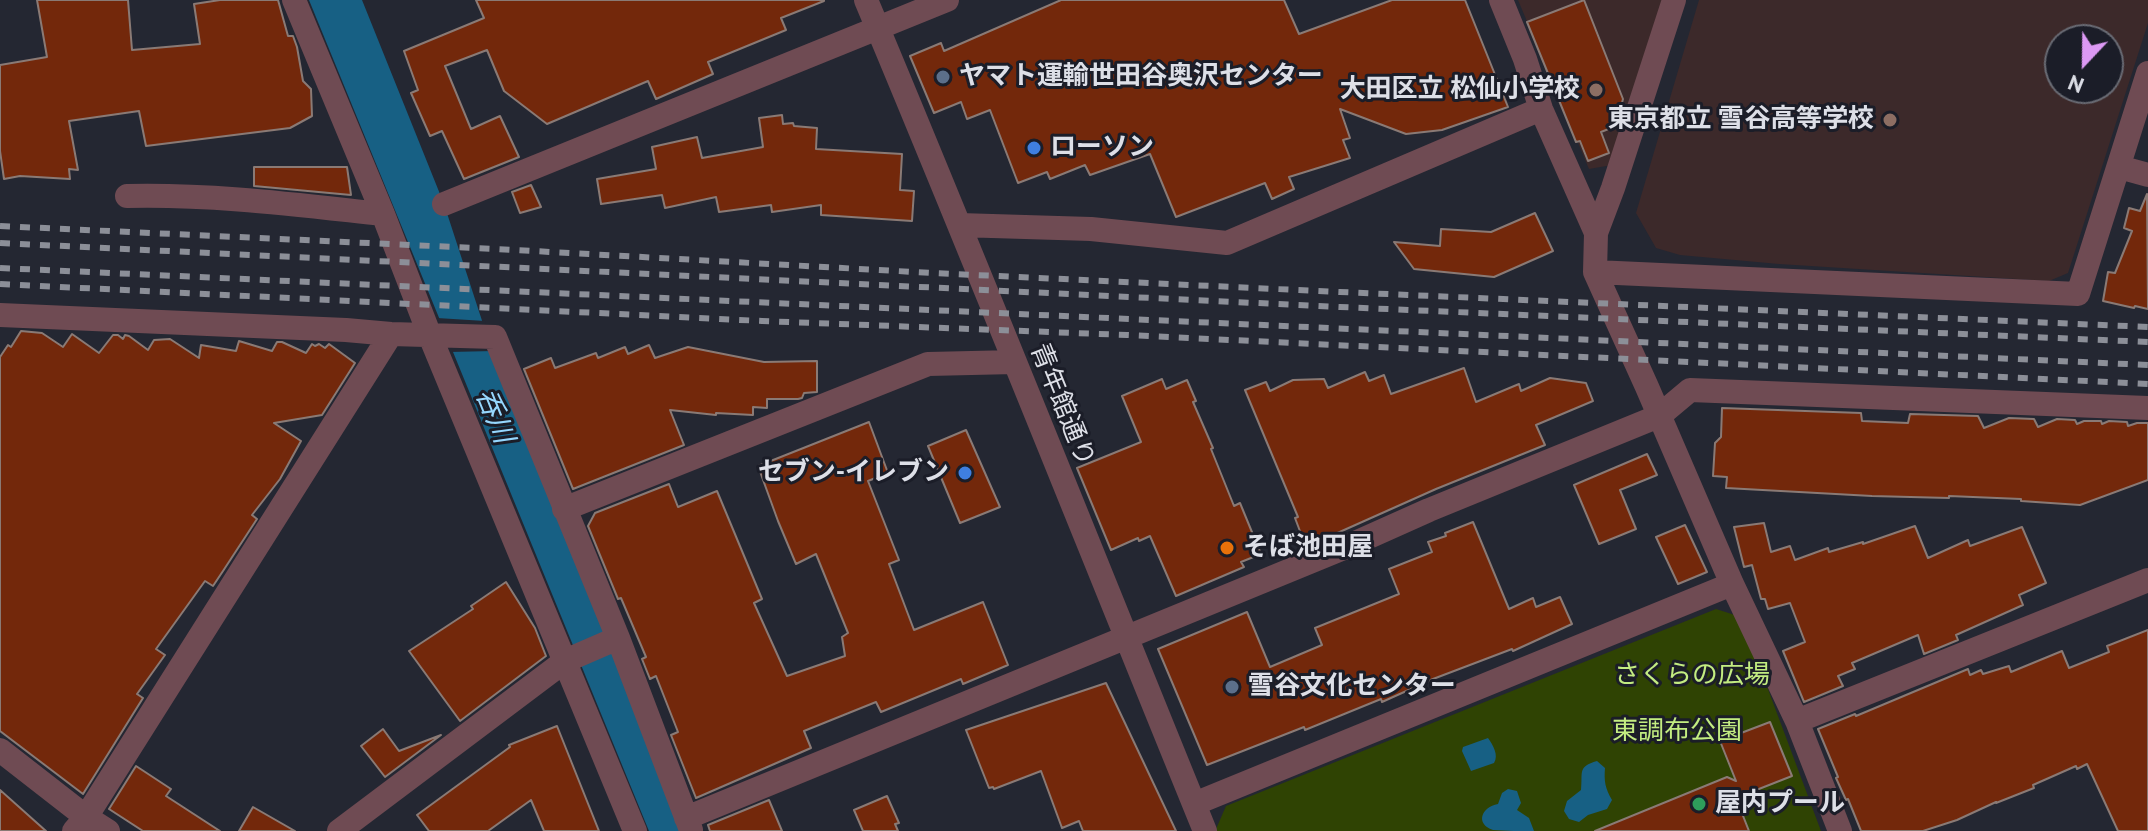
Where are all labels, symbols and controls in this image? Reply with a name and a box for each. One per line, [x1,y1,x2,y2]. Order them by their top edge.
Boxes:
north arrow [2044,24,2124,104]
place label: ヤマト運輸世田谷奥沢センター [959,61,1323,93]
marker: ヤマト運輸世田谷奥沢センター [934,68,952,86]
text: N [2064,69,2088,100]
place label: 大田区立 松仙小学校 [1339,74,1580,106]
marker: 大田区立 松仙小学校 [1587,81,1605,99]
place label: 東京都立 雪谷高等学校 [1607,104,1874,136]
marker: 東京都立 雪谷高等学校 [1881,111,1899,129]
place label: ローソン [1050,132,1154,164]
marker: ローソン [1025,139,1043,157]
street label: 青年館通り [1023,339,1101,471]
water label: 呑川 [468,384,520,448]
place label: セブン-イレブン [758,457,949,489]
marker: セブン-イレブン [956,464,974,482]
place label: そば池田屋 [1243,532,1373,564]
marker: そば池田屋 [1218,539,1236,557]
park label: さくらの広場 [1614,660,1770,692]
place label: 雪谷文化センター [1248,671,1456,703]
marker: 雪谷文化センター [1223,678,1241,696]
park label: 東調布公園 [1612,716,1742,748]
place label: 屋内プール [1715,788,1845,820]
marker: 屋内プール [1690,795,1708,813]

